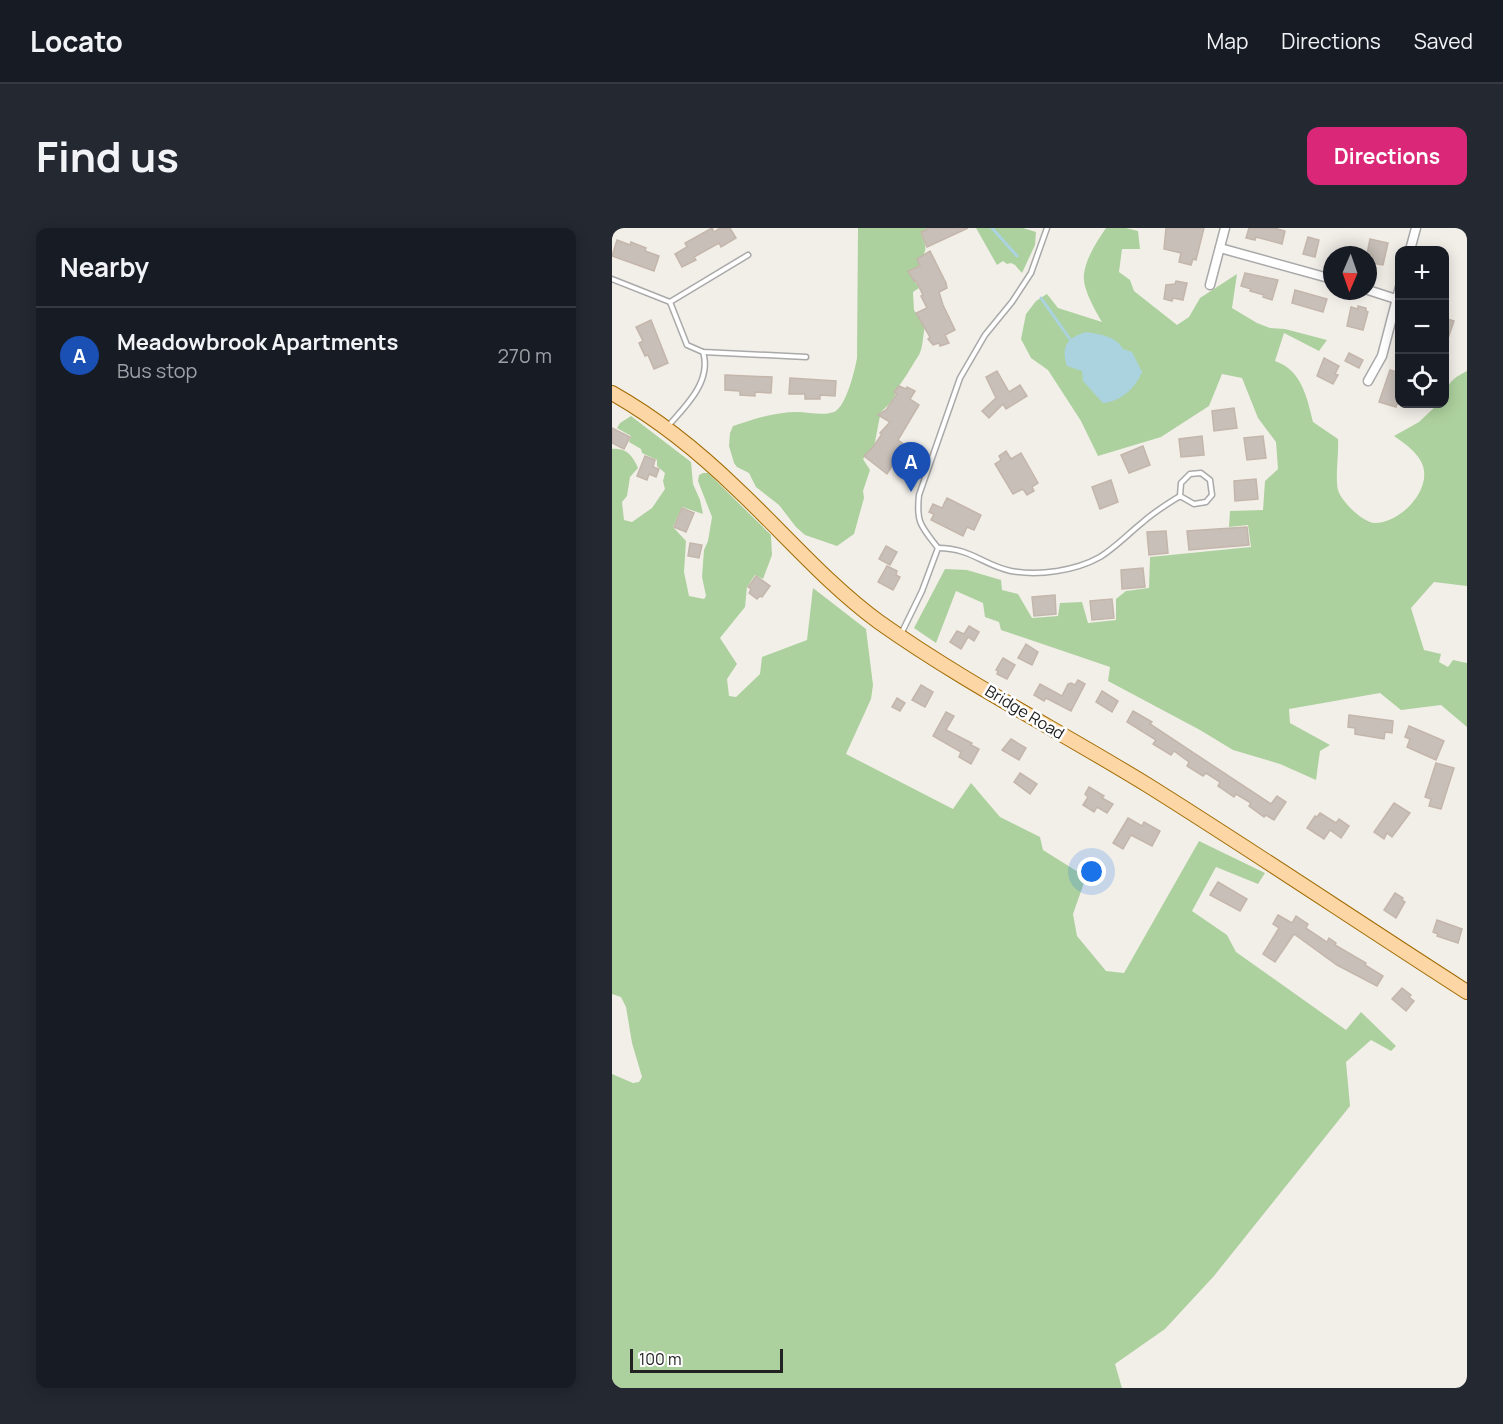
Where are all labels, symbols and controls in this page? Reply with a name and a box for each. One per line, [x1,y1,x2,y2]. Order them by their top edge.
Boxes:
text: Locato [30,22,123,60]
text: Map [1207,27,1248,55]
text: Directions [1281,27,1381,55]
text: Saved [1414,27,1473,55]
text: Find us [36,127,179,185]
button: Directions [1307,127,1467,185]
north arrow [1323,246,1377,300]
map controls [1395,246,1449,408]
button: + [1395,246,1449,300]
text: Nearby [60,249,149,285]
button: − [1395,300,1449,354]
text: Meadowbrook Apartments [117,327,398,357]
text: A [73,342,86,369]
text: 270 m [497,342,552,369]
button: locate [1395,354,1449,408]
text: Bus stop [117,357,197,384]
pin: A [892,442,930,492]
street label: Bridge Road [981,680,1069,744]
your location [1077,857,1106,886]
scale bar [630,1346,783,1374]
text: 100 m [639,1348,682,1370]

